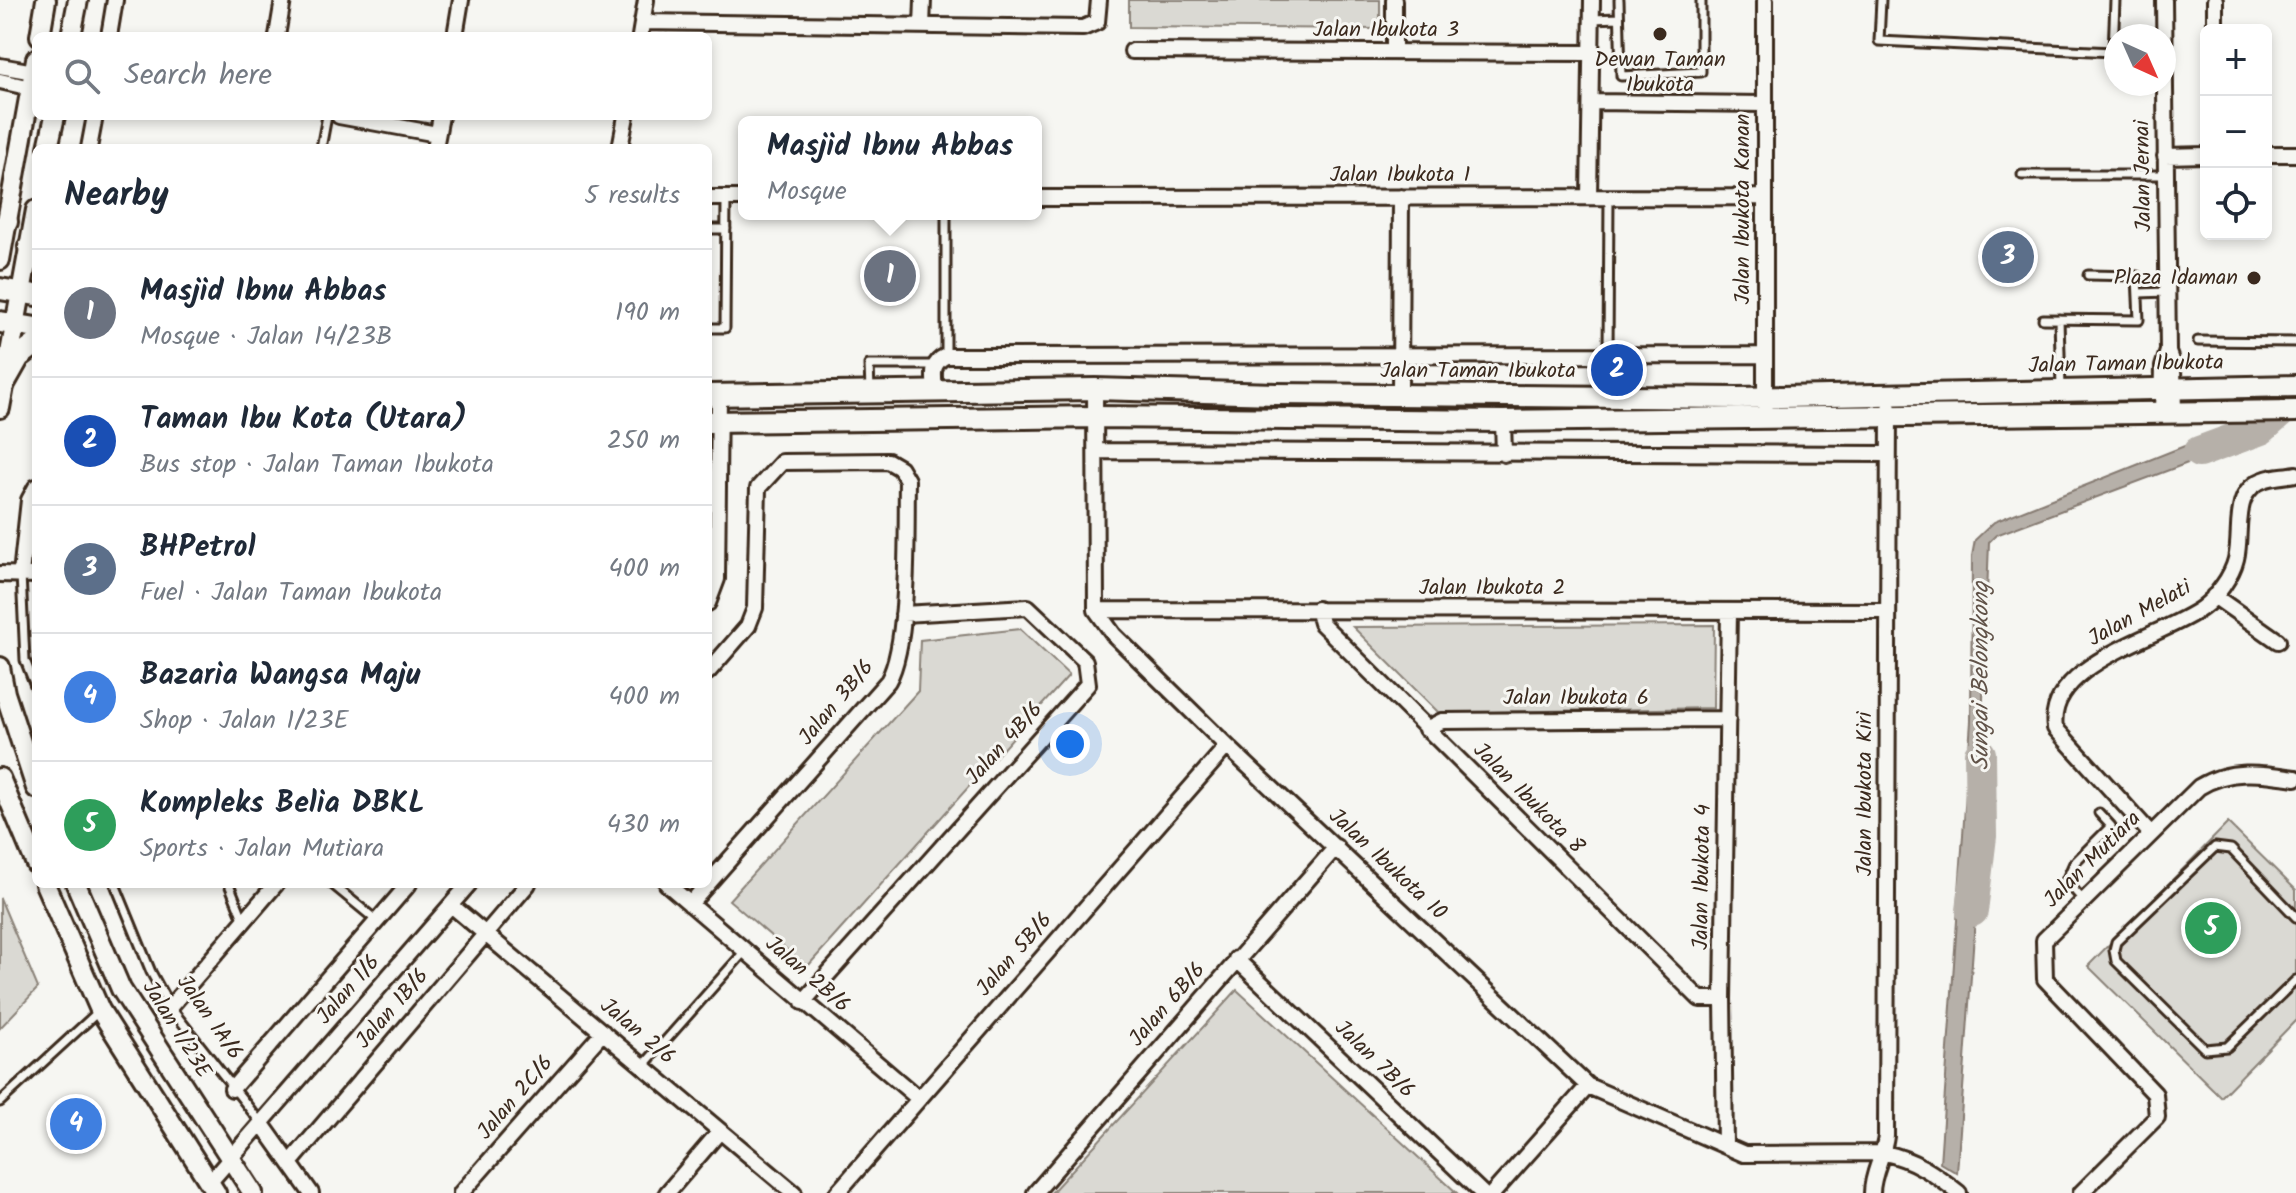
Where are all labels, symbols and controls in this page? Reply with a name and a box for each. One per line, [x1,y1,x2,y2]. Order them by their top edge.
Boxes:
street label: Jalan Ibukota 3 [1313,13,1459,48]
north arrow [2104,24,2176,96]
map controls [2200,24,2272,240]
button: + [2200,24,2272,96]
marker: Dewan Taman Ibukota [1651,25,1669,43]
search box [32,32,712,120]
place label: Dewan Taman Ibukota [1594,43,1726,103]
text: Search here [124,52,272,100]
icon: search [60,54,104,98]
button: − [2200,96,2272,168]
street label: Jalan Ibukota Kanan [1726,114,1761,304]
popup [738,116,1042,220]
street label: Jalan Jernai [2126,119,2162,232]
text: Masjid Ibnu Abbas [767,123,1013,171]
street label: Jalan Ibukota 1 [1330,158,1470,193]
button: locate [2200,168,2272,240]
text: Nearby [64,169,169,223]
text: Mosque [767,171,847,213]
text: 5 results [584,175,680,217]
pin: 3 [1982,227,2034,287]
pin: 1 [864,246,916,306]
place label: Plaza Idaman [2114,261,2238,296]
text: Masjid Ibnu Abbas [140,268,387,316]
marker: Plaza Idaman [2245,269,2263,287]
text: 1 [86,292,94,334]
text: 190 m [615,292,680,334]
text: Mosque · Jalan 14/23B [140,316,392,358]
pin: 2 [1591,340,1643,400]
street label: Jalan Taman Ibukota [2028,346,2224,384]
street label: Jalan Taman Ibukota [1380,354,1576,389]
text: Taman Ibu Kota (Utara) [140,396,467,444]
text: 2 [82,420,98,462]
text: 250 m [607,420,680,462]
text: Bus stop · Jalan Taman Ibukota [140,444,494,486]
text: BHPetrol [140,524,255,572]
text: 3 [83,548,97,590]
text: 400 m [609,548,680,590]
street label: Jalan Ibukota 2 [1419,571,1565,606]
street label: Jalan Melati [2082,571,2199,657]
text: Fuel · Jalan Taman Ibukota [140,572,442,614]
water label: Sungai Belongkong [1962,580,2001,770]
text: Bazaria Wangsa Maju [140,652,420,700]
street label: Jalan 3B/6 [790,652,884,754]
text: 4 [83,676,97,718]
text: 400 m [609,676,680,718]
street label: Jalan Ibukota 6 [1503,681,1649,716]
street label: Jalan 4B/6 [958,694,1052,794]
text: Shop · Jalan 1/23E [140,700,349,742]
street label: Jalan Ibukota Kiri [1848,711,1883,876]
your location [1050,724,1090,764]
street label: Jalan Ibukota 8 [1464,735,1593,864]
text: Kompleks Belia DBKL [140,780,425,828]
street label: Jalan Ibukota 10 [1320,800,1454,930]
street label: Jalan Mutiara [2036,803,2150,917]
text: 5 [83,804,97,846]
text: 430 m [607,804,680,846]
street label: Jalan Ibukota 4 [1684,804,1722,950]
text: Sports · Jalan Mutiara [140,828,384,870]
pin: 5 [2185,898,2237,958]
street label: Jalan 5B/6 [968,905,1062,1005]
street label: Jalan 2B/6 [756,928,858,1022]
street label: Jalan 1/6 [308,947,390,1033]
street label: Jalan 6B/6 [1121,955,1215,1055]
street label: Jalan 1B/6 [348,961,438,1057]
street label: Jalan 1A/6 [167,968,251,1068]
street label: Jalan 1/23E [132,974,221,1087]
street label: Jalan 2/6 [591,990,683,1074]
street label: Jalan 7B/6 [1325,1012,1423,1108]
street label: Jalan 2C/6 [469,1048,563,1148]
pin: 4 [50,1094,102,1154]

